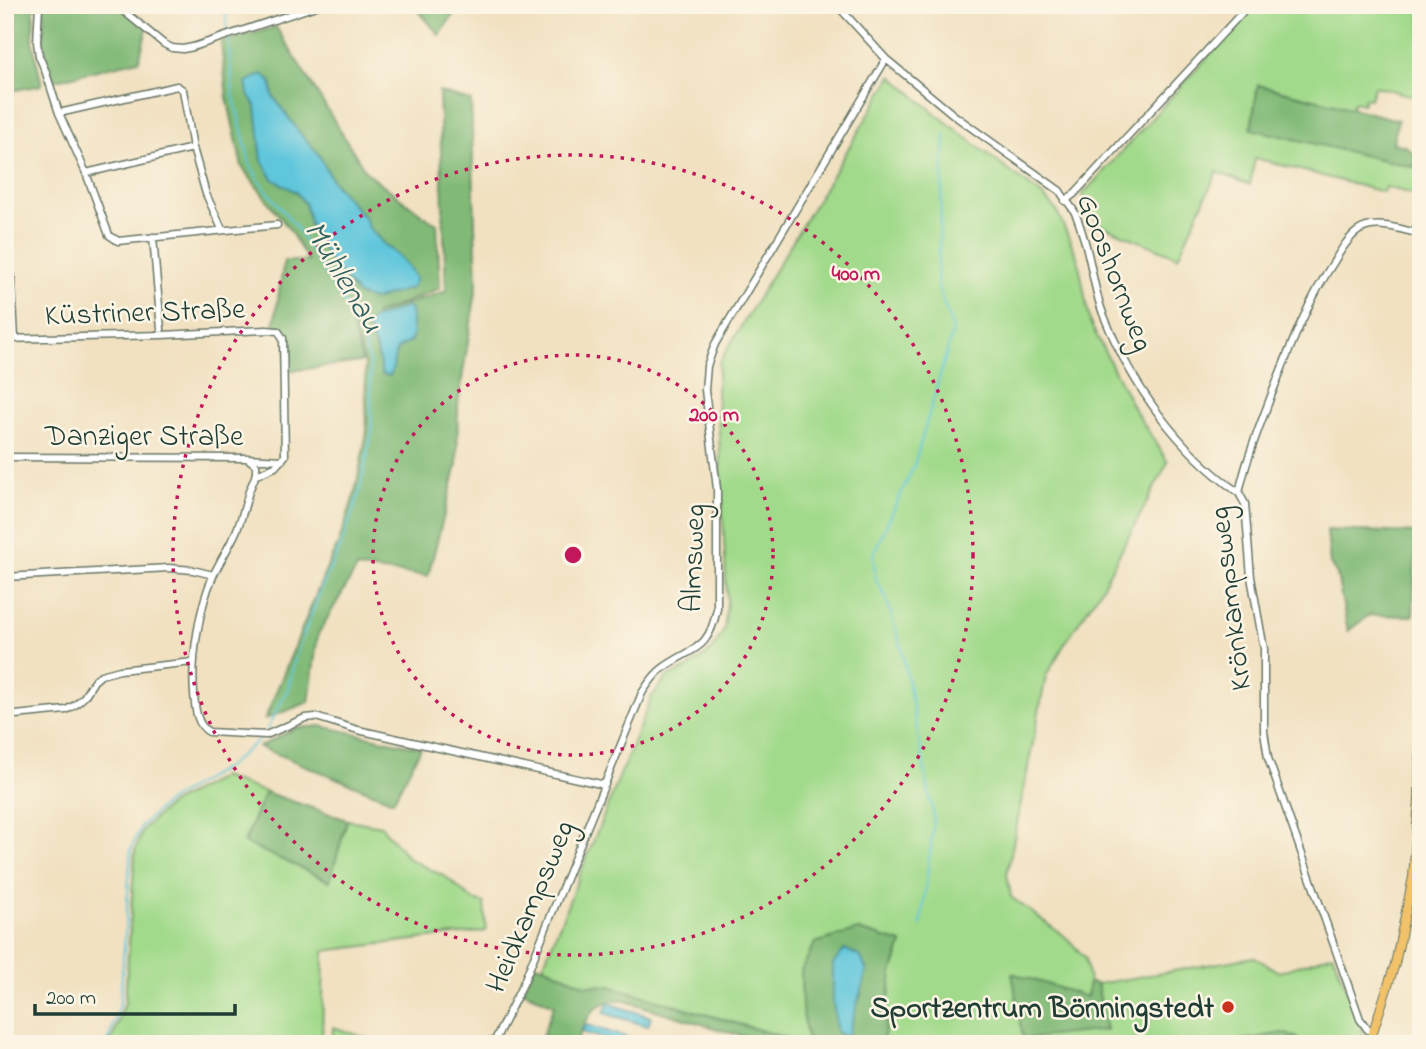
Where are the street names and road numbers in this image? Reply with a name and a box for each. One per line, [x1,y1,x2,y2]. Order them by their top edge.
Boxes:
street label: Gooshornweg [1063,188,1163,358]
street label: Küstriner Straße [44,288,247,339]
street label: Danziger Straße [44,416,244,460]
street label: Almsweg [671,503,719,613]
street label: Krönkampsweg [1199,504,1265,693]
street label: Heidkampsweg [476,814,588,1000]

